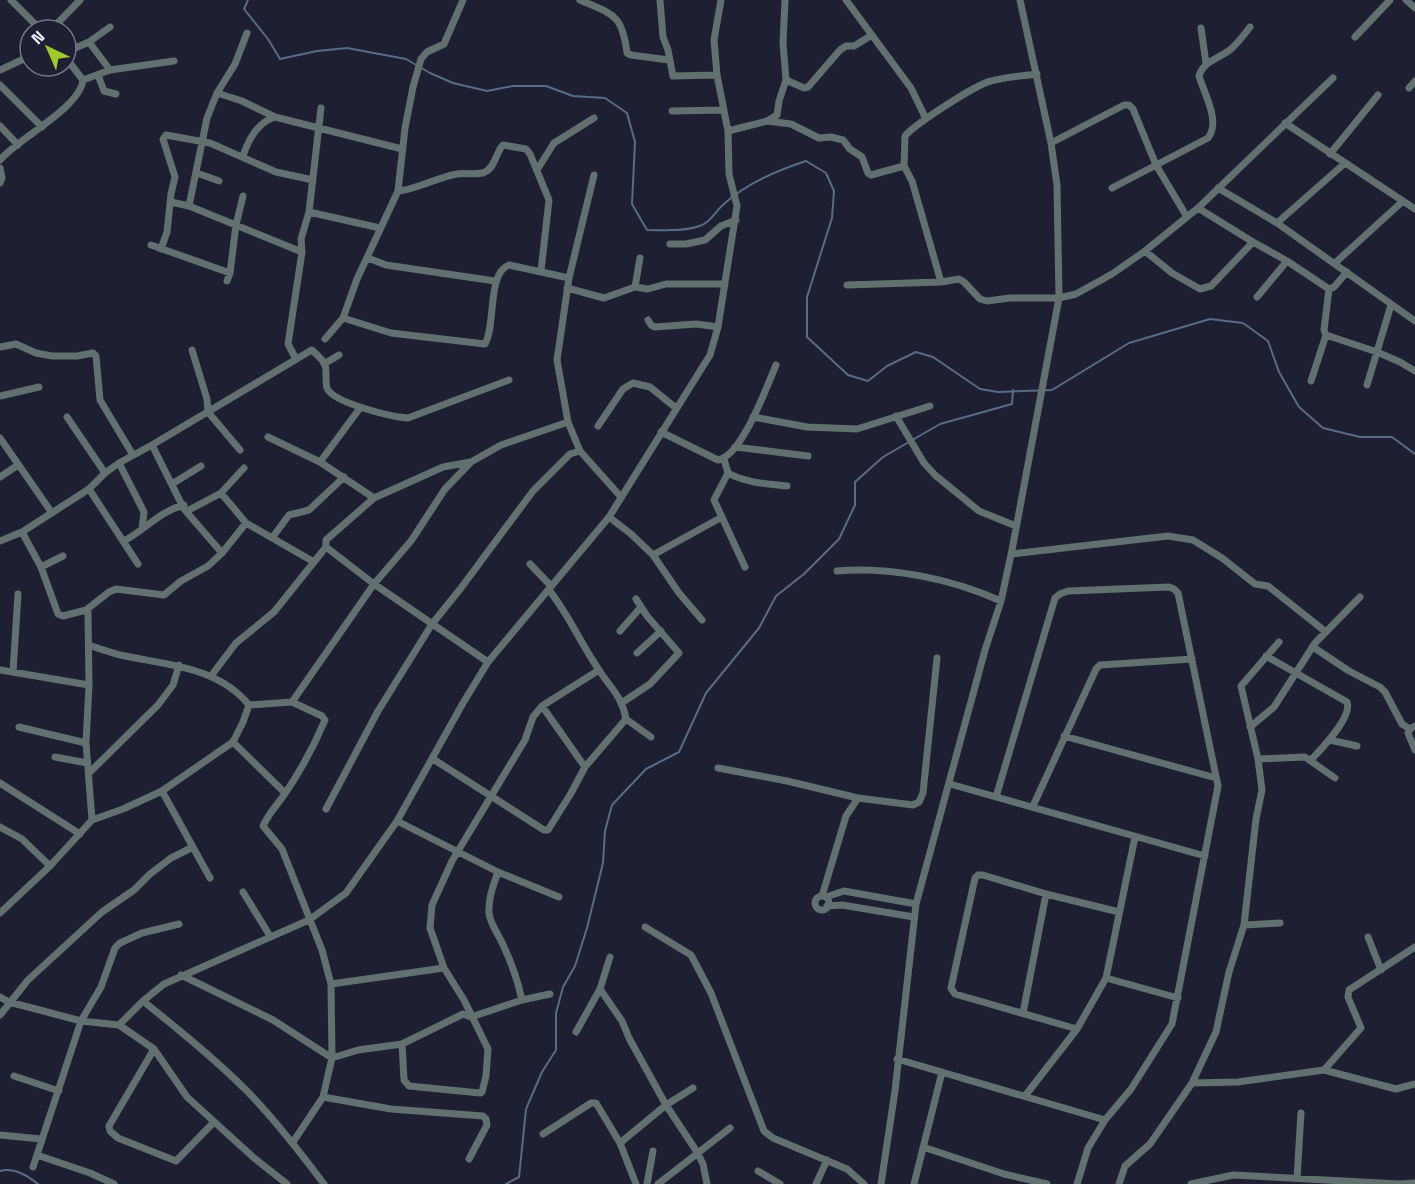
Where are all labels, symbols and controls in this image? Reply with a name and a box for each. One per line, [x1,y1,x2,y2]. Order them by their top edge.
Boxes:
north arrow [18,18,78,78]
text: N [27,26,49,49]

